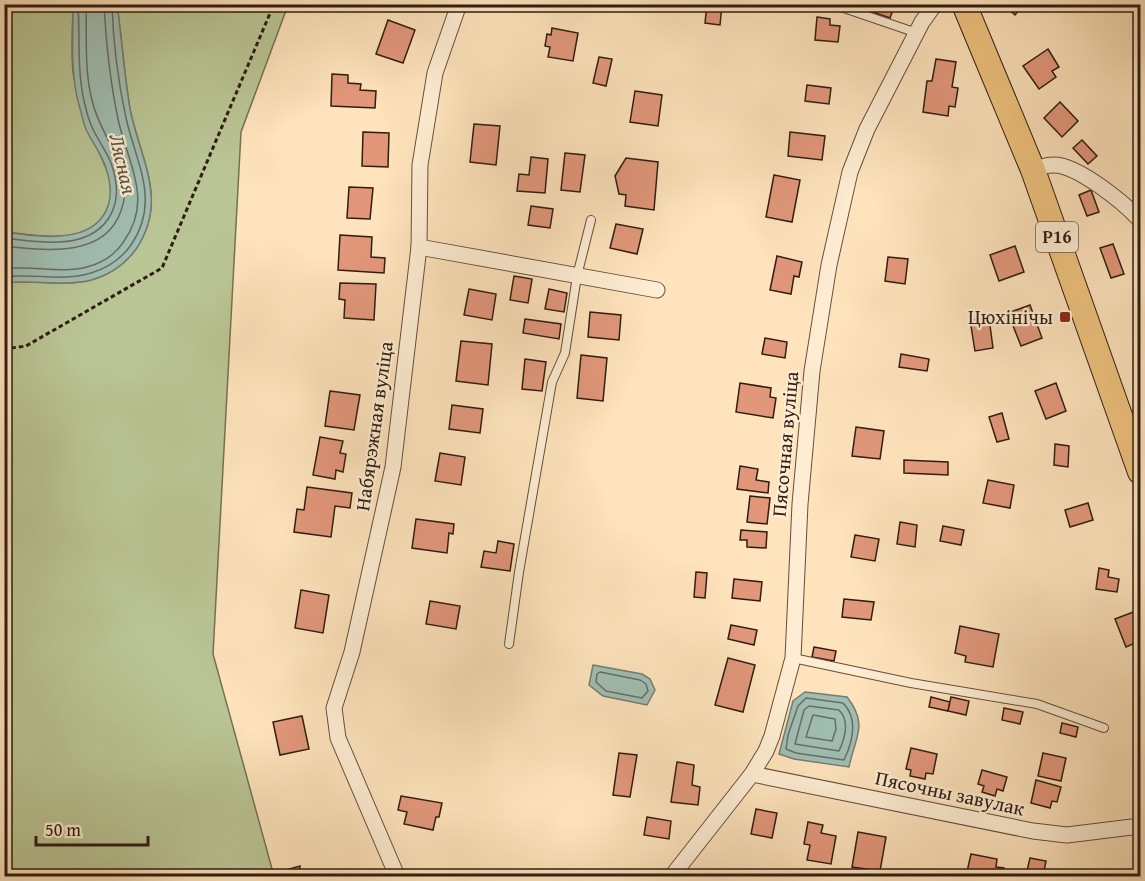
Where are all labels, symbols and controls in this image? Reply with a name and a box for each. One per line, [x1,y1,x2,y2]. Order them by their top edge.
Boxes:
water label: Лясная [101,130,146,197]
road number: Р16 [1036,222,1078,252]
place label: Цюхінічы [968,302,1053,331]
marker: Цюхінічы [1058,310,1072,324]
street label: Набярэжная вуліца [347,339,400,513]
street label: Пясочная вуліца [764,370,805,518]
street label: Пясочны завулак [873,763,1028,823]
scale bar [36,809,148,847]
text: 50 m [45,816,81,843]

